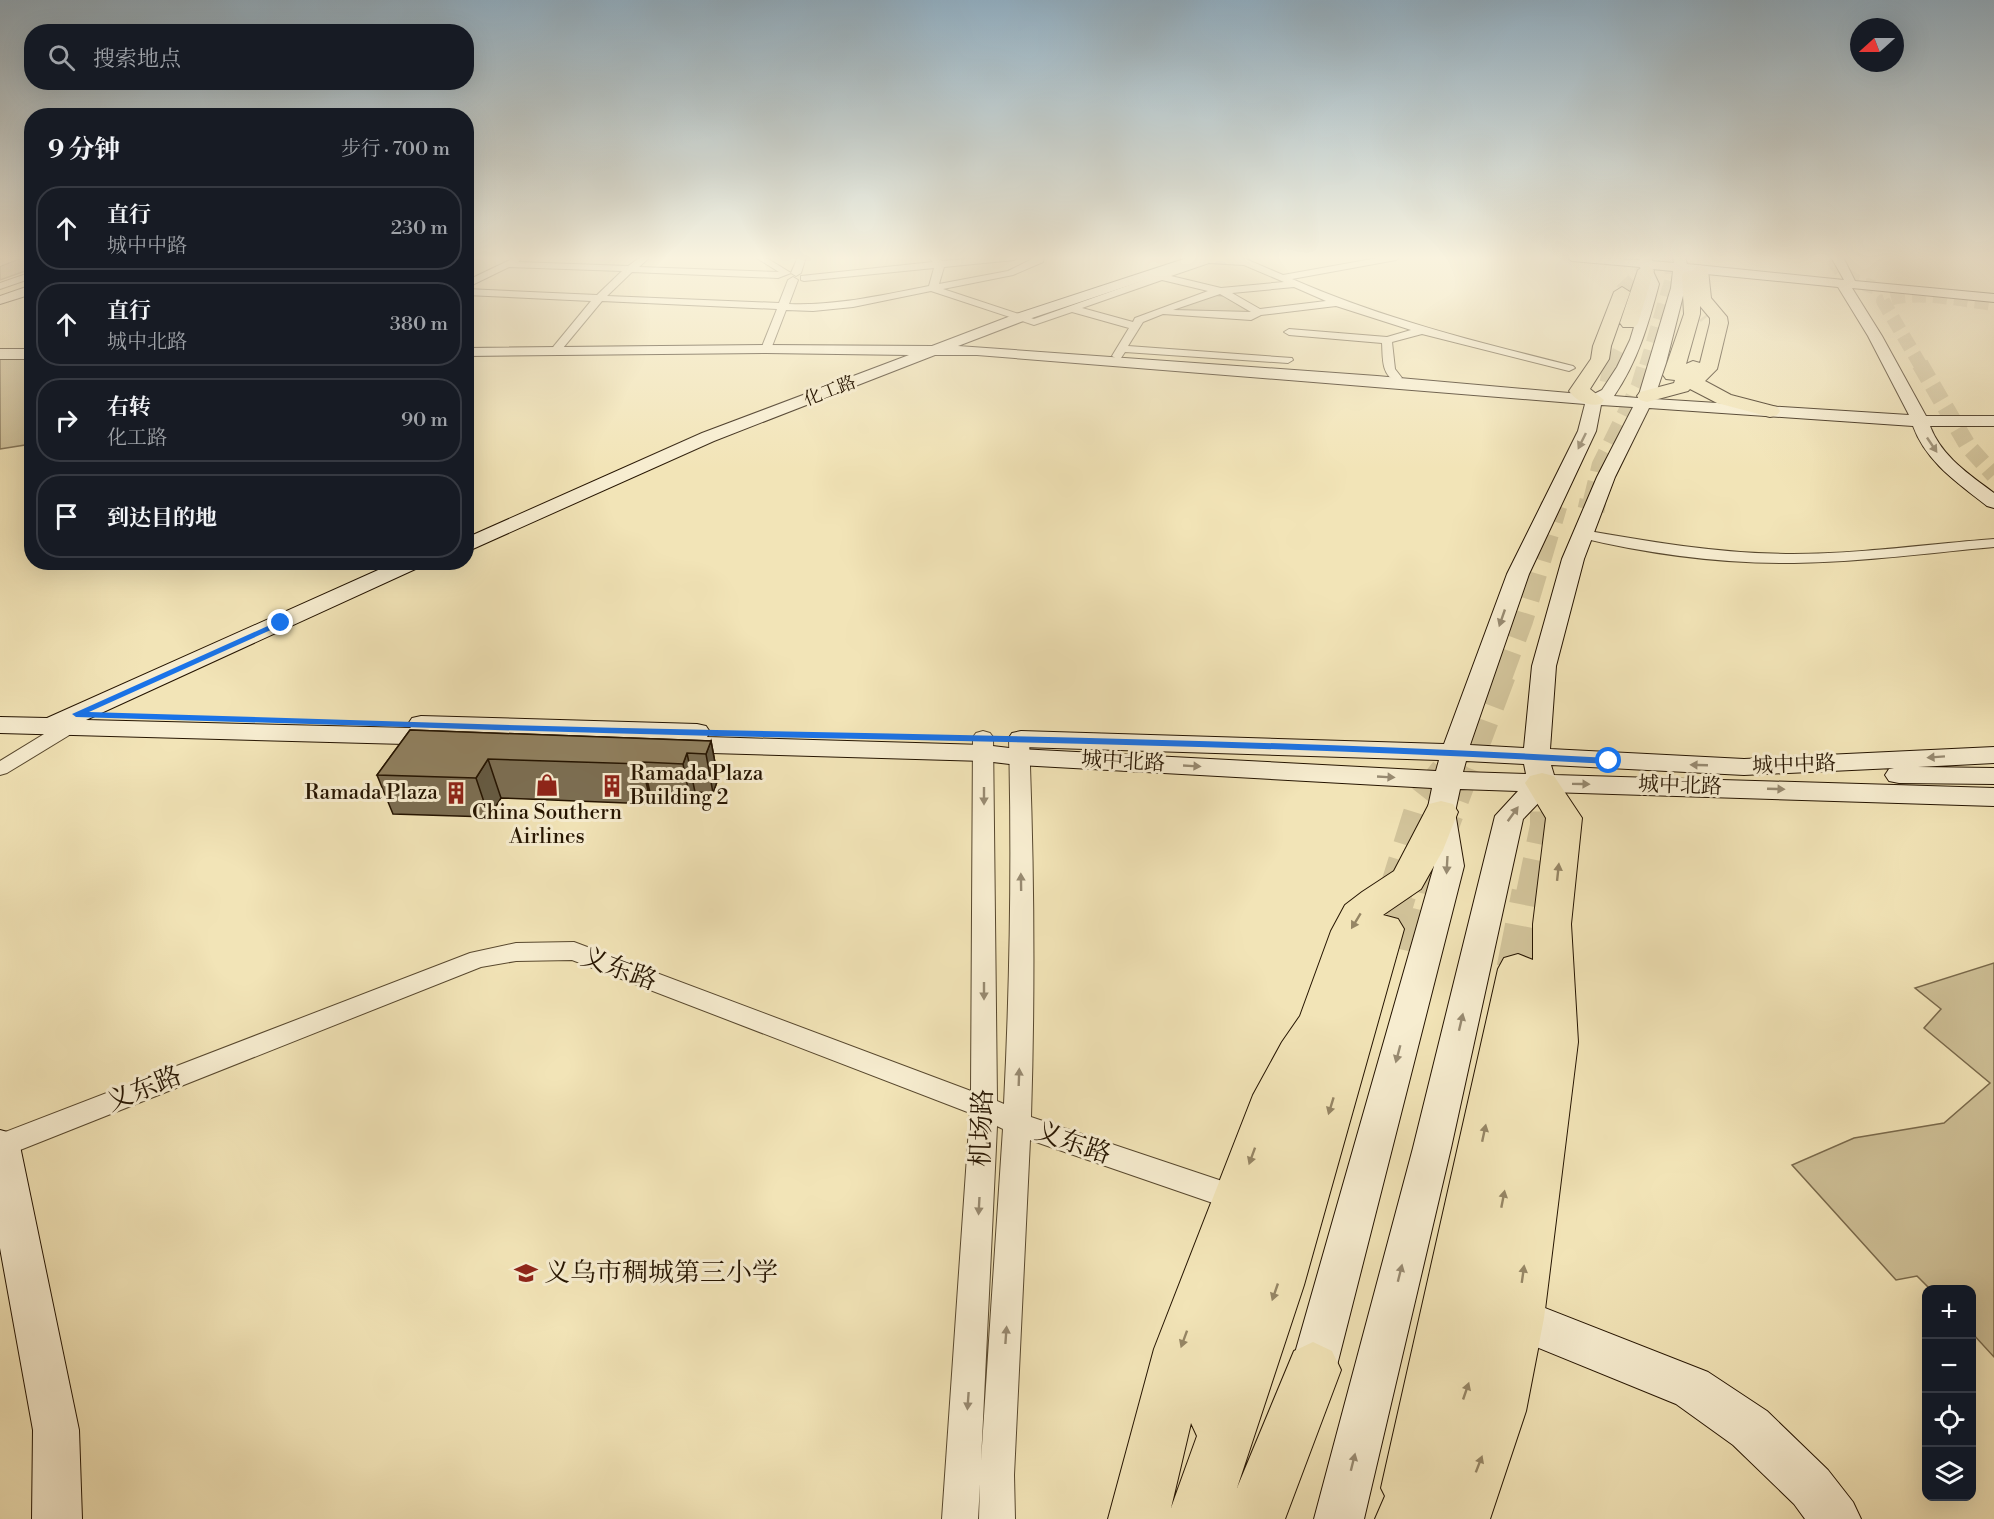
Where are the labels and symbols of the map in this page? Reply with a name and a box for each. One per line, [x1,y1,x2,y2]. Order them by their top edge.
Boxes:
north arrow [1850,18,1904,72]
street label: 化工路 [801,371,859,411]
one-way arrow [1578,432,1587,449]
one-way arrow [1926,437,1938,453]
route end [267,609,293,635]
one-way arrow [1497,609,1507,627]
street label: 城中北路 [1080,747,1166,777]
route start [1595,747,1621,773]
street label: 城中中路 [1752,751,1836,779]
one-way arrow [1926,752,1945,762]
one-way arrow [1689,760,1708,770]
place label: Ramada Plaza Building 2 [629,761,764,811]
one-way arrow [1182,762,1201,771]
shop icon: China Southern Airlines [534,772,560,798]
one-way arrow [1377,772,1396,781]
street label: 城中北路 [1638,772,1722,800]
building icon: Ramada Plaza Building 2 [599,773,625,799]
one-way arrow [1572,779,1591,789]
place label: Ramada Plaza [305,780,438,806]
building icon: Ramada Plaza [443,780,469,806]
one-way arrow [1767,785,1786,794]
one-way arrow [979,786,989,805]
place label: China Southern Airlines [472,800,622,850]
one-way arrow [1507,806,1519,822]
one-way arrow [1443,856,1452,875]
one-way arrow [1553,863,1563,882]
one-way arrow [1016,873,1026,892]
one-way arrow [1351,913,1361,930]
street label: 义东路 [577,941,661,997]
one-way arrow [979,981,989,1000]
one-way arrow [1456,1013,1466,1032]
one-way arrow [1393,1045,1402,1063]
street label: 义东路 [102,1060,186,1118]
one-way arrow [1015,1068,1024,1087]
street label: 机场路 [965,1088,999,1168]
one-way arrow [1326,1097,1335,1115]
street label: 义东路 [1031,1115,1115,1171]
one-way arrow [1480,1123,1489,1142]
one-way arrow [1246,1147,1256,1165]
one-way arrow [1499,1190,1508,1209]
one-way arrow [974,1197,983,1216]
place label: 义乌市稠城第三小学 [544,1257,778,1289]
school or university icon: 义乌市稠城第三小学 [513,1260,539,1286]
one-way arrow [1396,1264,1406,1282]
one-way arrow [1519,1265,1528,1284]
one-way arrow [1269,1283,1279,1301]
one-way arrow [1001,1325,1010,1344]
one-way arrow [1179,1330,1189,1348]
one-way arrow [1462,1382,1472,1400]
one-way arrow [963,1392,972,1411]
one-way arrow [1348,1453,1358,1471]
one-way arrow [1474,1454,1484,1472]

